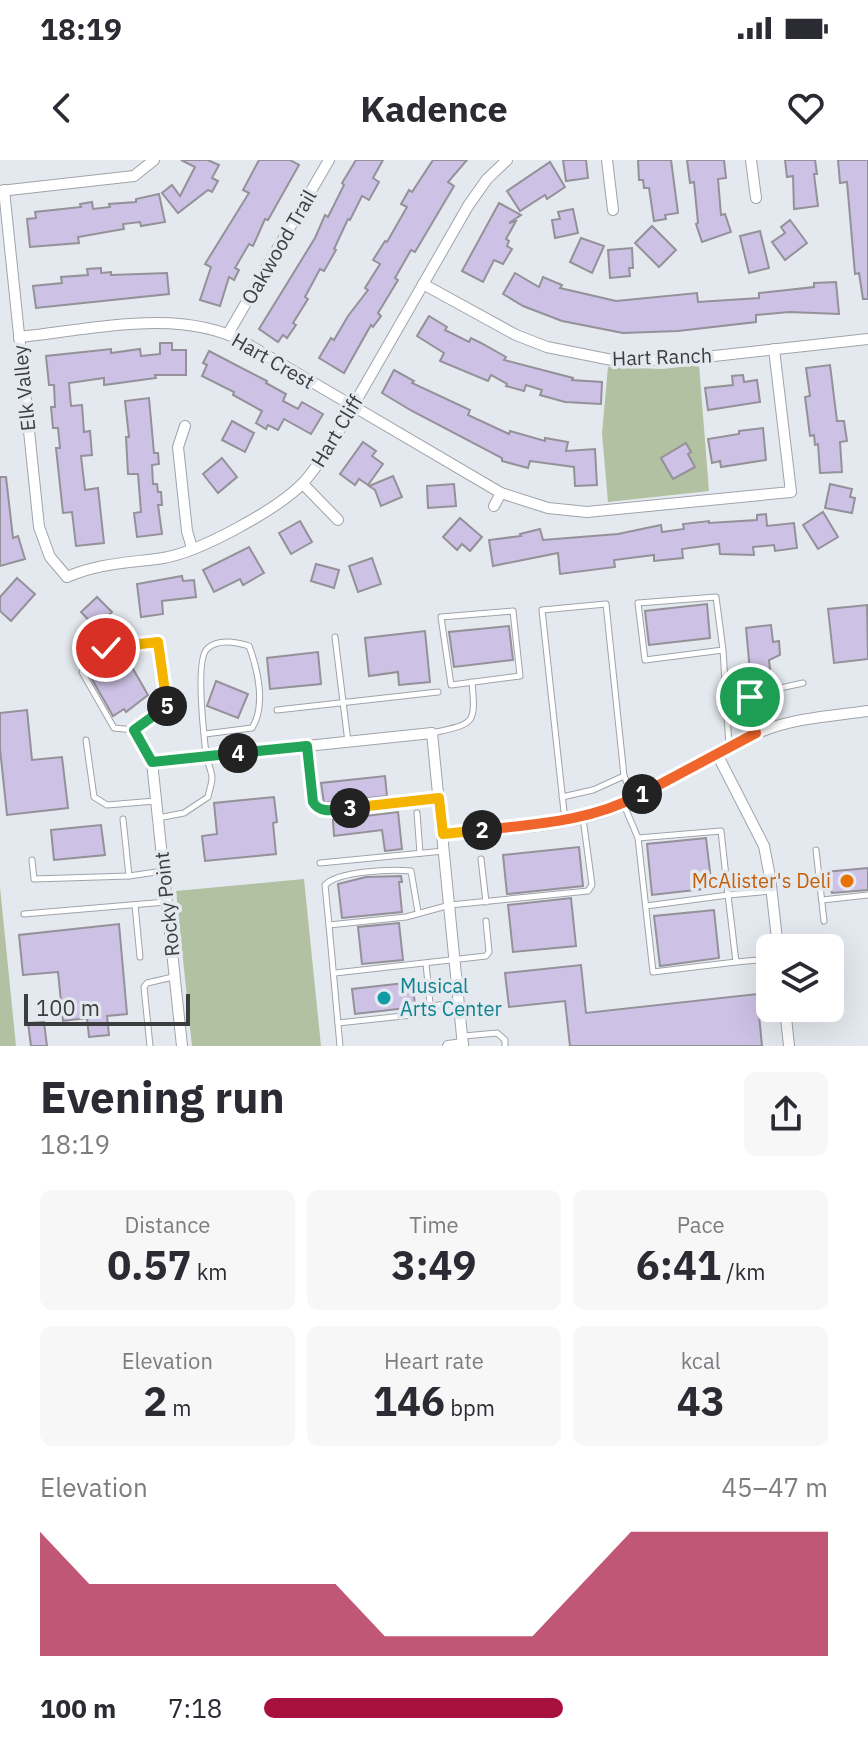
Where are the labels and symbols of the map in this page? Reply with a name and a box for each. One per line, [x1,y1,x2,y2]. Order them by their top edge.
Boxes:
street label: Oakwood Trail [235,184,322,309]
street label: Hart Crest [227,326,320,395]
street label: Hart Ranch [612,341,712,372]
street label: Elk Valley [6,344,41,432]
street label: Hart Cliff [304,389,369,472]
pin [72,614,140,682]
pin [716,663,784,731]
pin: 5 [147,686,187,726]
pin: 4 [218,733,258,773]
pin: 1 [622,774,662,814]
pin: 3 [330,788,370,828]
pin: 2 [462,810,502,850]
street label: Rocky Point [148,850,185,958]
place label: McAlister's Deli [692,867,831,894]
marker: McAlister's Deli [838,872,856,890]
place label: Musical Arts Center [400,972,502,1022]
marker: Musical Arts Center [375,989,393,1007]
scale bar [24,990,190,1026]

